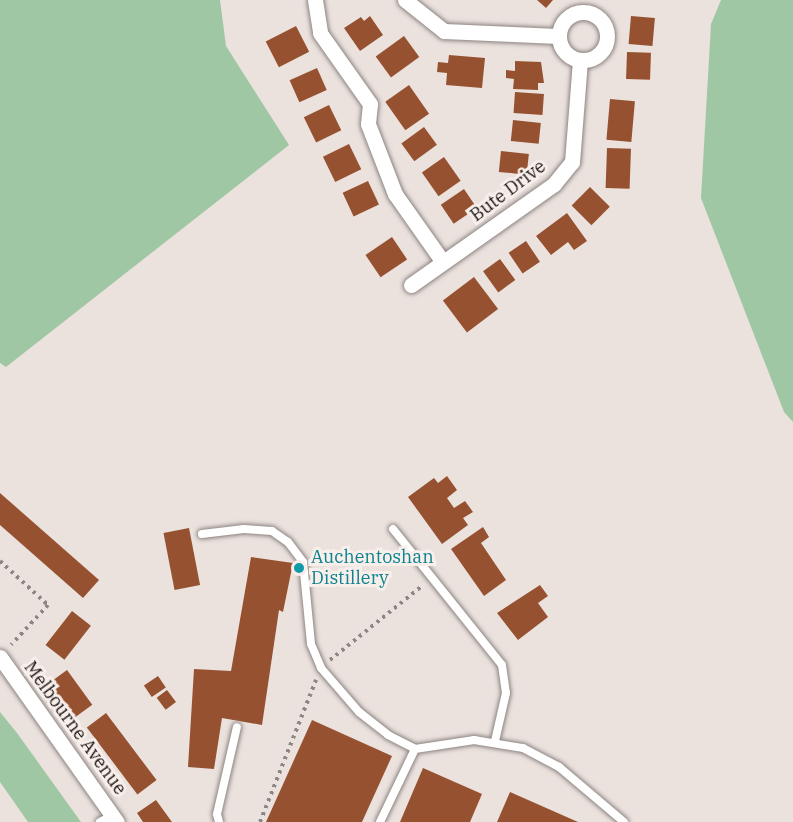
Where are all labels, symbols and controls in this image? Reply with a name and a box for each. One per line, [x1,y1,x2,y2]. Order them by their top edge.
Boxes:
street label: Bute Drive [466,156,550,226]
place label: Auchentoshan Distillery [311,547,434,590]
marker: Auchentoshan Distillery [292,561,306,575]
street label: Melbourne Avenue [19,657,131,799]

